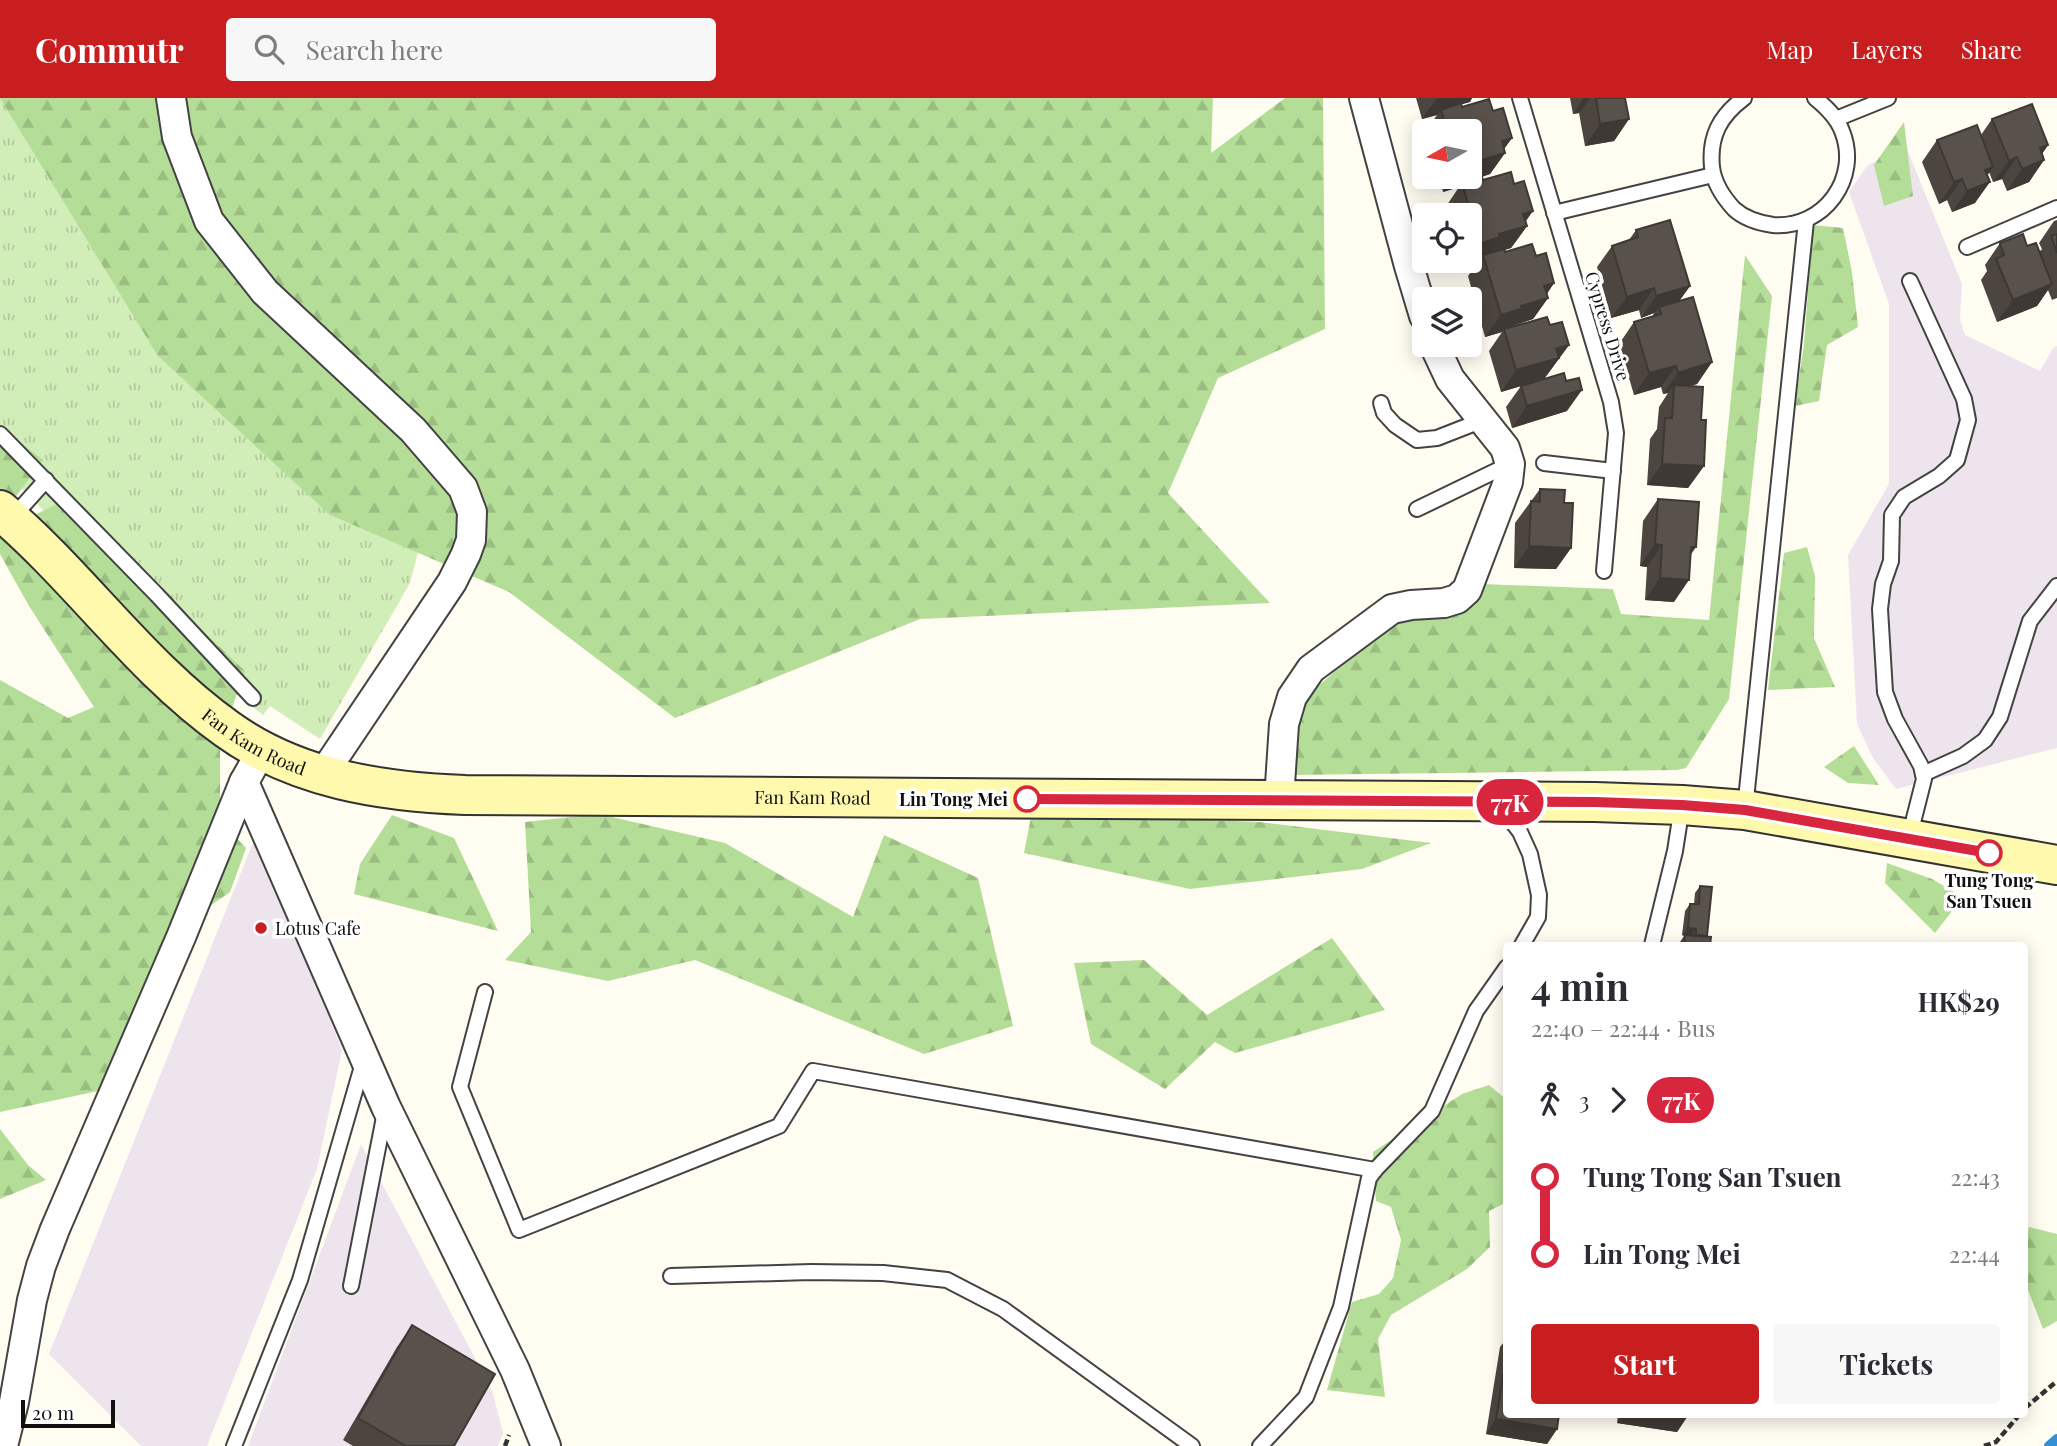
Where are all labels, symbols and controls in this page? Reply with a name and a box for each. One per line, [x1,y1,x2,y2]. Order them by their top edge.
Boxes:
search box [226,18,716,81]
text: Commutr [35,27,184,71]
icon: search [250,30,288,68]
text: Search here [306,32,443,67]
text: Map [1767,33,1813,65]
text: Layers [1851,33,1923,65]
text: Share [1961,33,2022,65]
north arrow [1412,119,1482,189]
map controls [1412,119,1482,357]
button: locate [1412,203,1482,273]
street label: Cypress Drive [1580,268,1636,384]
button: layers [1412,287,1482,357]
street label: Fan Kam Road [197,703,310,781]
line badge: 77K [1470,779,1550,825]
street label: Fan Kam Road [754,785,871,810]
marker: Lin Tong Mei [1014,786,1040,812]
text: 77K [1491,786,1529,818]
place label: Lin Tong Mei [899,787,1008,811]
marker: Tung Tong San Tsuen [1976,840,2002,866]
place label: Tung Tong San Tsuen [1944,868,2034,913]
place label: Lotus Cafe [275,916,361,940]
marker: Lotus Cafe [253,920,269,936]
text: 4 min [1531,960,1629,1011]
text: HK$29 [1918,984,2000,1019]
text: 22:40 – 22:44 · Bus [1531,1012,1715,1043]
icon: walk [1531,1081,1569,1119]
icon: forward [1599,1081,1637,1119]
text: 3 [1579,1084,1589,1115]
text: 77K [1661,1084,1700,1116]
text: Tung Tong San Tsuen [1583,1159,1842,1194]
text: 22:43 [1951,1161,2000,1192]
text: Lin Tong Mei [1583,1236,1741,1271]
text: 22:44 [1949,1238,2000,1269]
button: Start [1531,1324,1759,1404]
button: Tickets [1773,1324,2000,1404]
scale bar [21,1397,116,1429]
text: 20 m [32,1399,74,1425]

